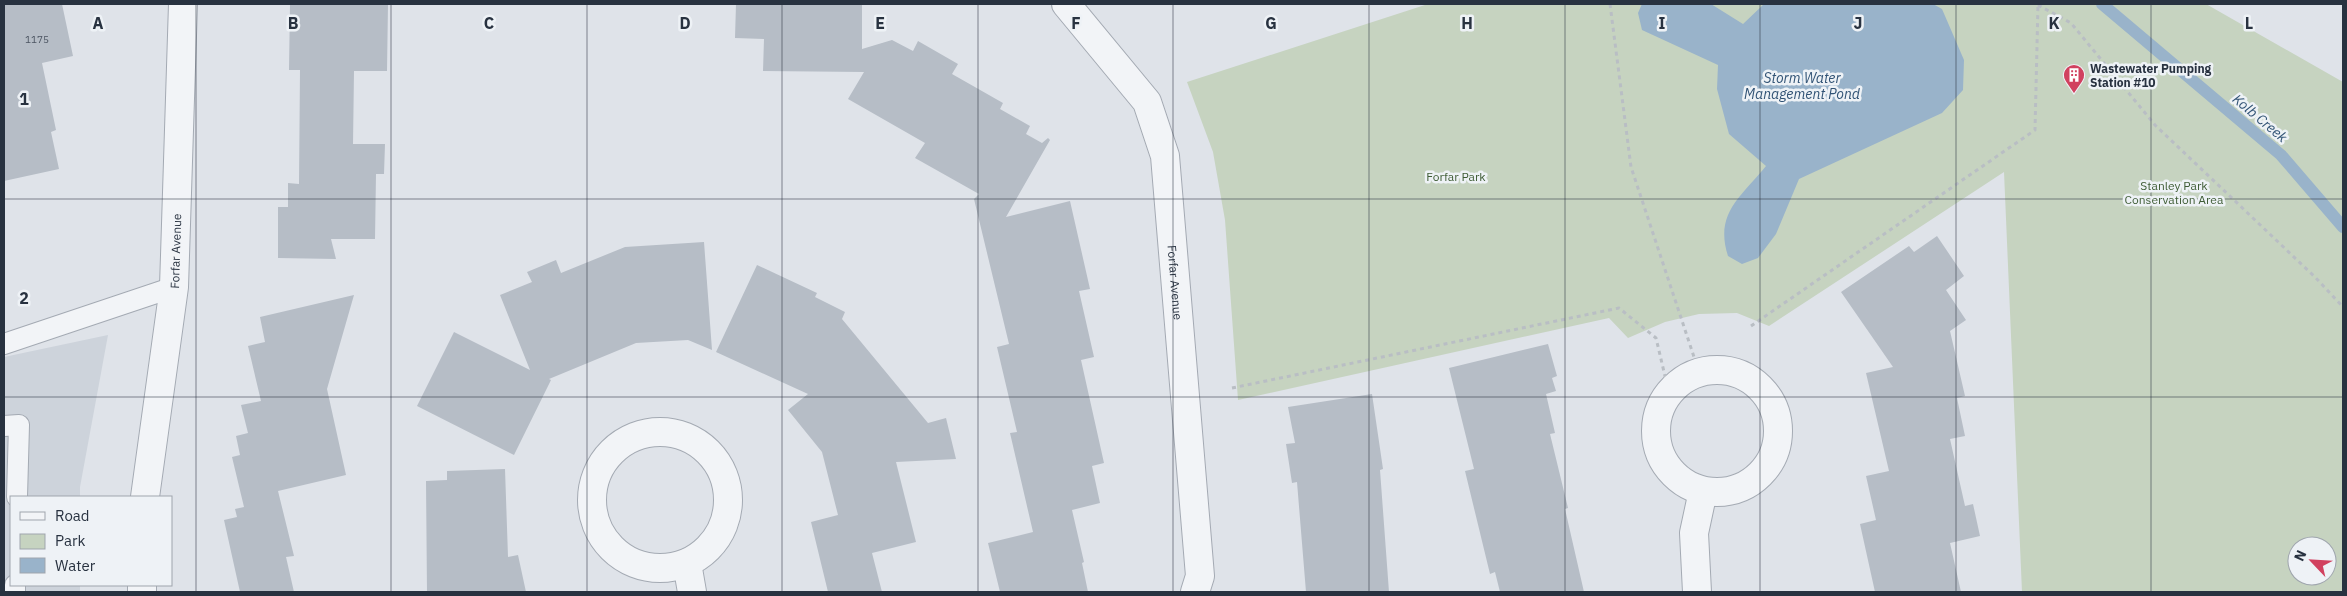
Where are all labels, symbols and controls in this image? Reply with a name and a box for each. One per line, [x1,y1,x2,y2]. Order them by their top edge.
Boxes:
text: A [93,13,104,33]
text: B [288,13,299,33]
text: C [484,13,494,33]
text: D [679,13,691,33]
text: E [875,13,885,33]
text: F [1071,13,1081,33]
text: G [1265,13,1277,33]
text: H [1461,13,1473,33]
text: I [1659,13,1666,33]
text: J [1854,13,1862,33]
text: K [2048,13,2060,33]
text: L [2245,13,2253,33]
house number: 1175 [25,33,49,46]
place label: Wastewater Pumping Station #10 [2090,61,2212,90]
building icon: Wastewater Pumping Station #10 [2062,63,2086,94]
water label: Storm Water Management Pond [1744,69,1861,103]
text: 1 [19,89,29,109]
water label: Kolb Creek [2229,90,2292,147]
park label: Forfar Park [1426,169,1486,184]
park label: Stanley Park Conservation Area [2125,178,2224,207]
street label: Forfar Avenue [166,213,184,289]
street label: Forfar Avenue [1165,244,1186,321]
text: 2 [19,288,29,308]
legend [10,496,172,586]
text: Road [55,506,90,525]
text: Park [55,531,85,550]
north arrow [2287,536,2337,586]
text: N [2290,547,2311,564]
text: Water [55,556,96,575]

